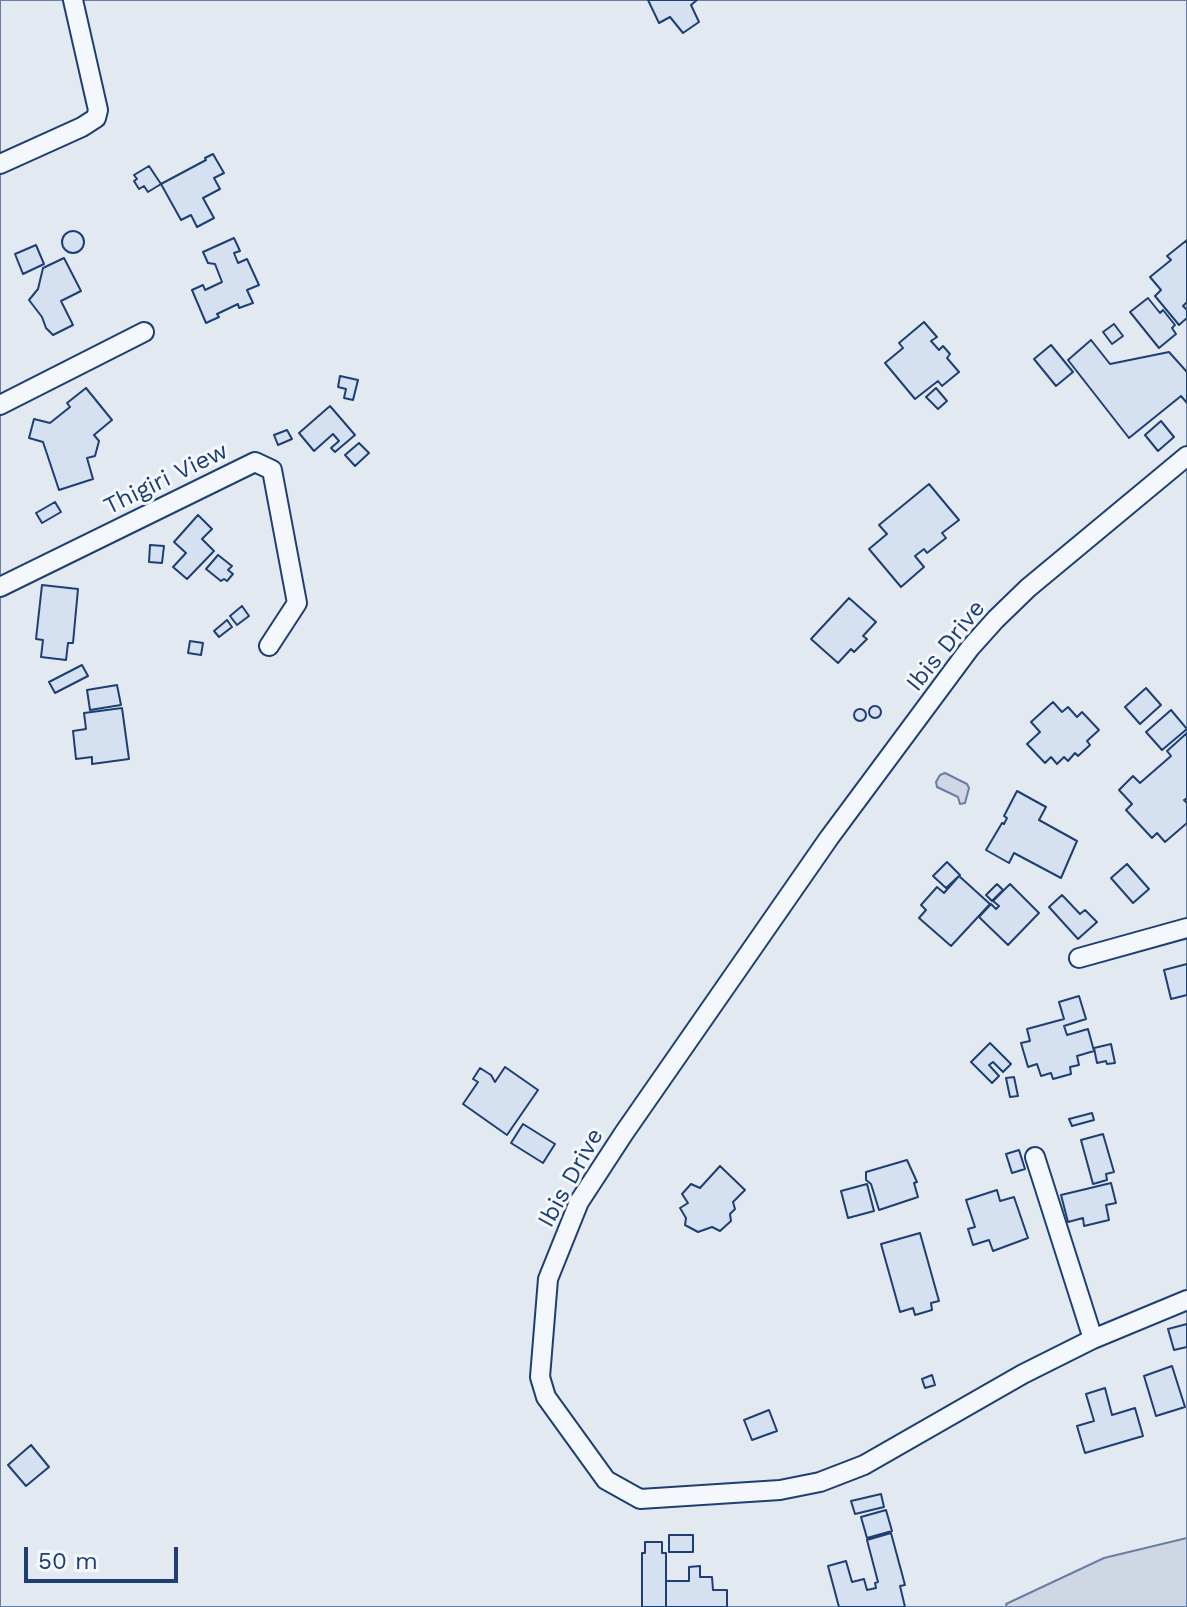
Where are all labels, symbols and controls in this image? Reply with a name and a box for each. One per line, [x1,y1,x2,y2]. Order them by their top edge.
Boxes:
street label: Thigiri View [99,437,233,521]
street label: Ibis Drive [901,595,991,697]
street label: Ibis Drive [532,1123,610,1233]
scale bar [28,1531,182,1581]
text: 50 m [38,1547,98,1575]

